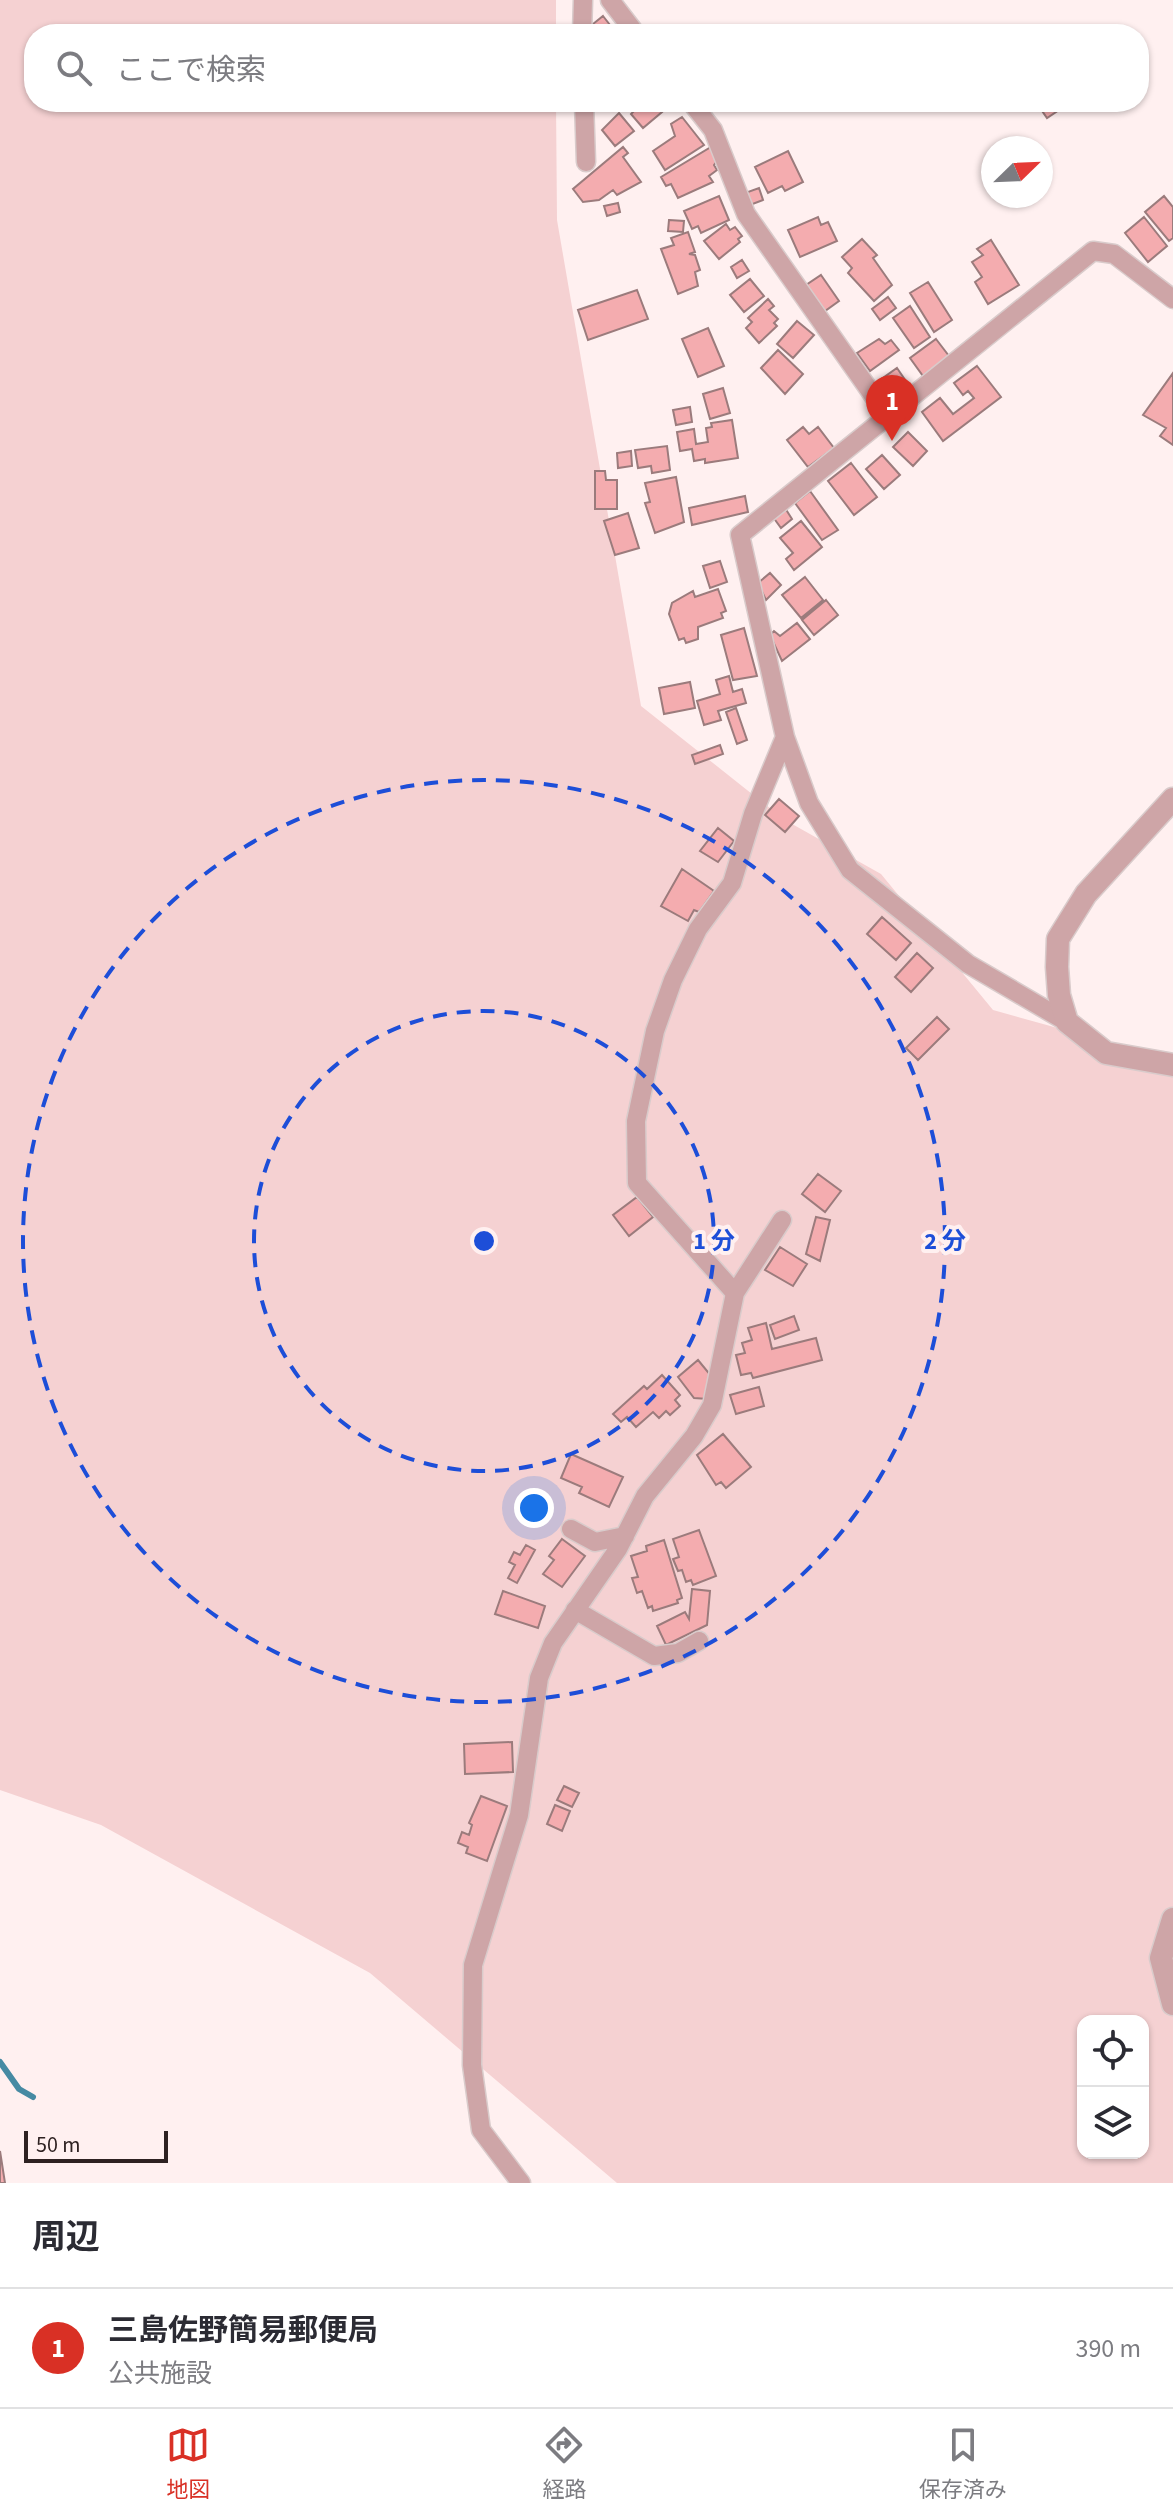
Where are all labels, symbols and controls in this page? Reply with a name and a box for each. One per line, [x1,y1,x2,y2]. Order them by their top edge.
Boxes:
search box [24,24,1149,112]
icon: search [52,46,96,90]
text: ここで検索 [116,49,266,92]
north arrow [981,136,1053,208]
pin: 1 [866,375,918,441]
text: 1 分 [693,1224,735,1259]
text: 2 分 [924,1224,966,1259]
centre of rings [470,1227,498,1255]
your location [514,1488,554,1528]
map controls [1077,2015,1149,2159]
button: locate [1077,2015,1149,2087]
button: layers [1077,2087,1149,2159]
scale bar [24,2127,168,2163]
text: 50 m [36,2129,81,2161]
text: 周辺 [32,2213,100,2262]
text: 三島佐野簡易郵便局 [108,2309,378,2352]
text: 1 [51,2330,65,2367]
text: 390 m [1075,2330,1141,2367]
text: 公共施設 [108,2355,212,2392]
tab: 地図 [166,2423,210,2506]
tab: 経路 [542,2423,587,2506]
tab: 保存済み [919,2423,1007,2506]

